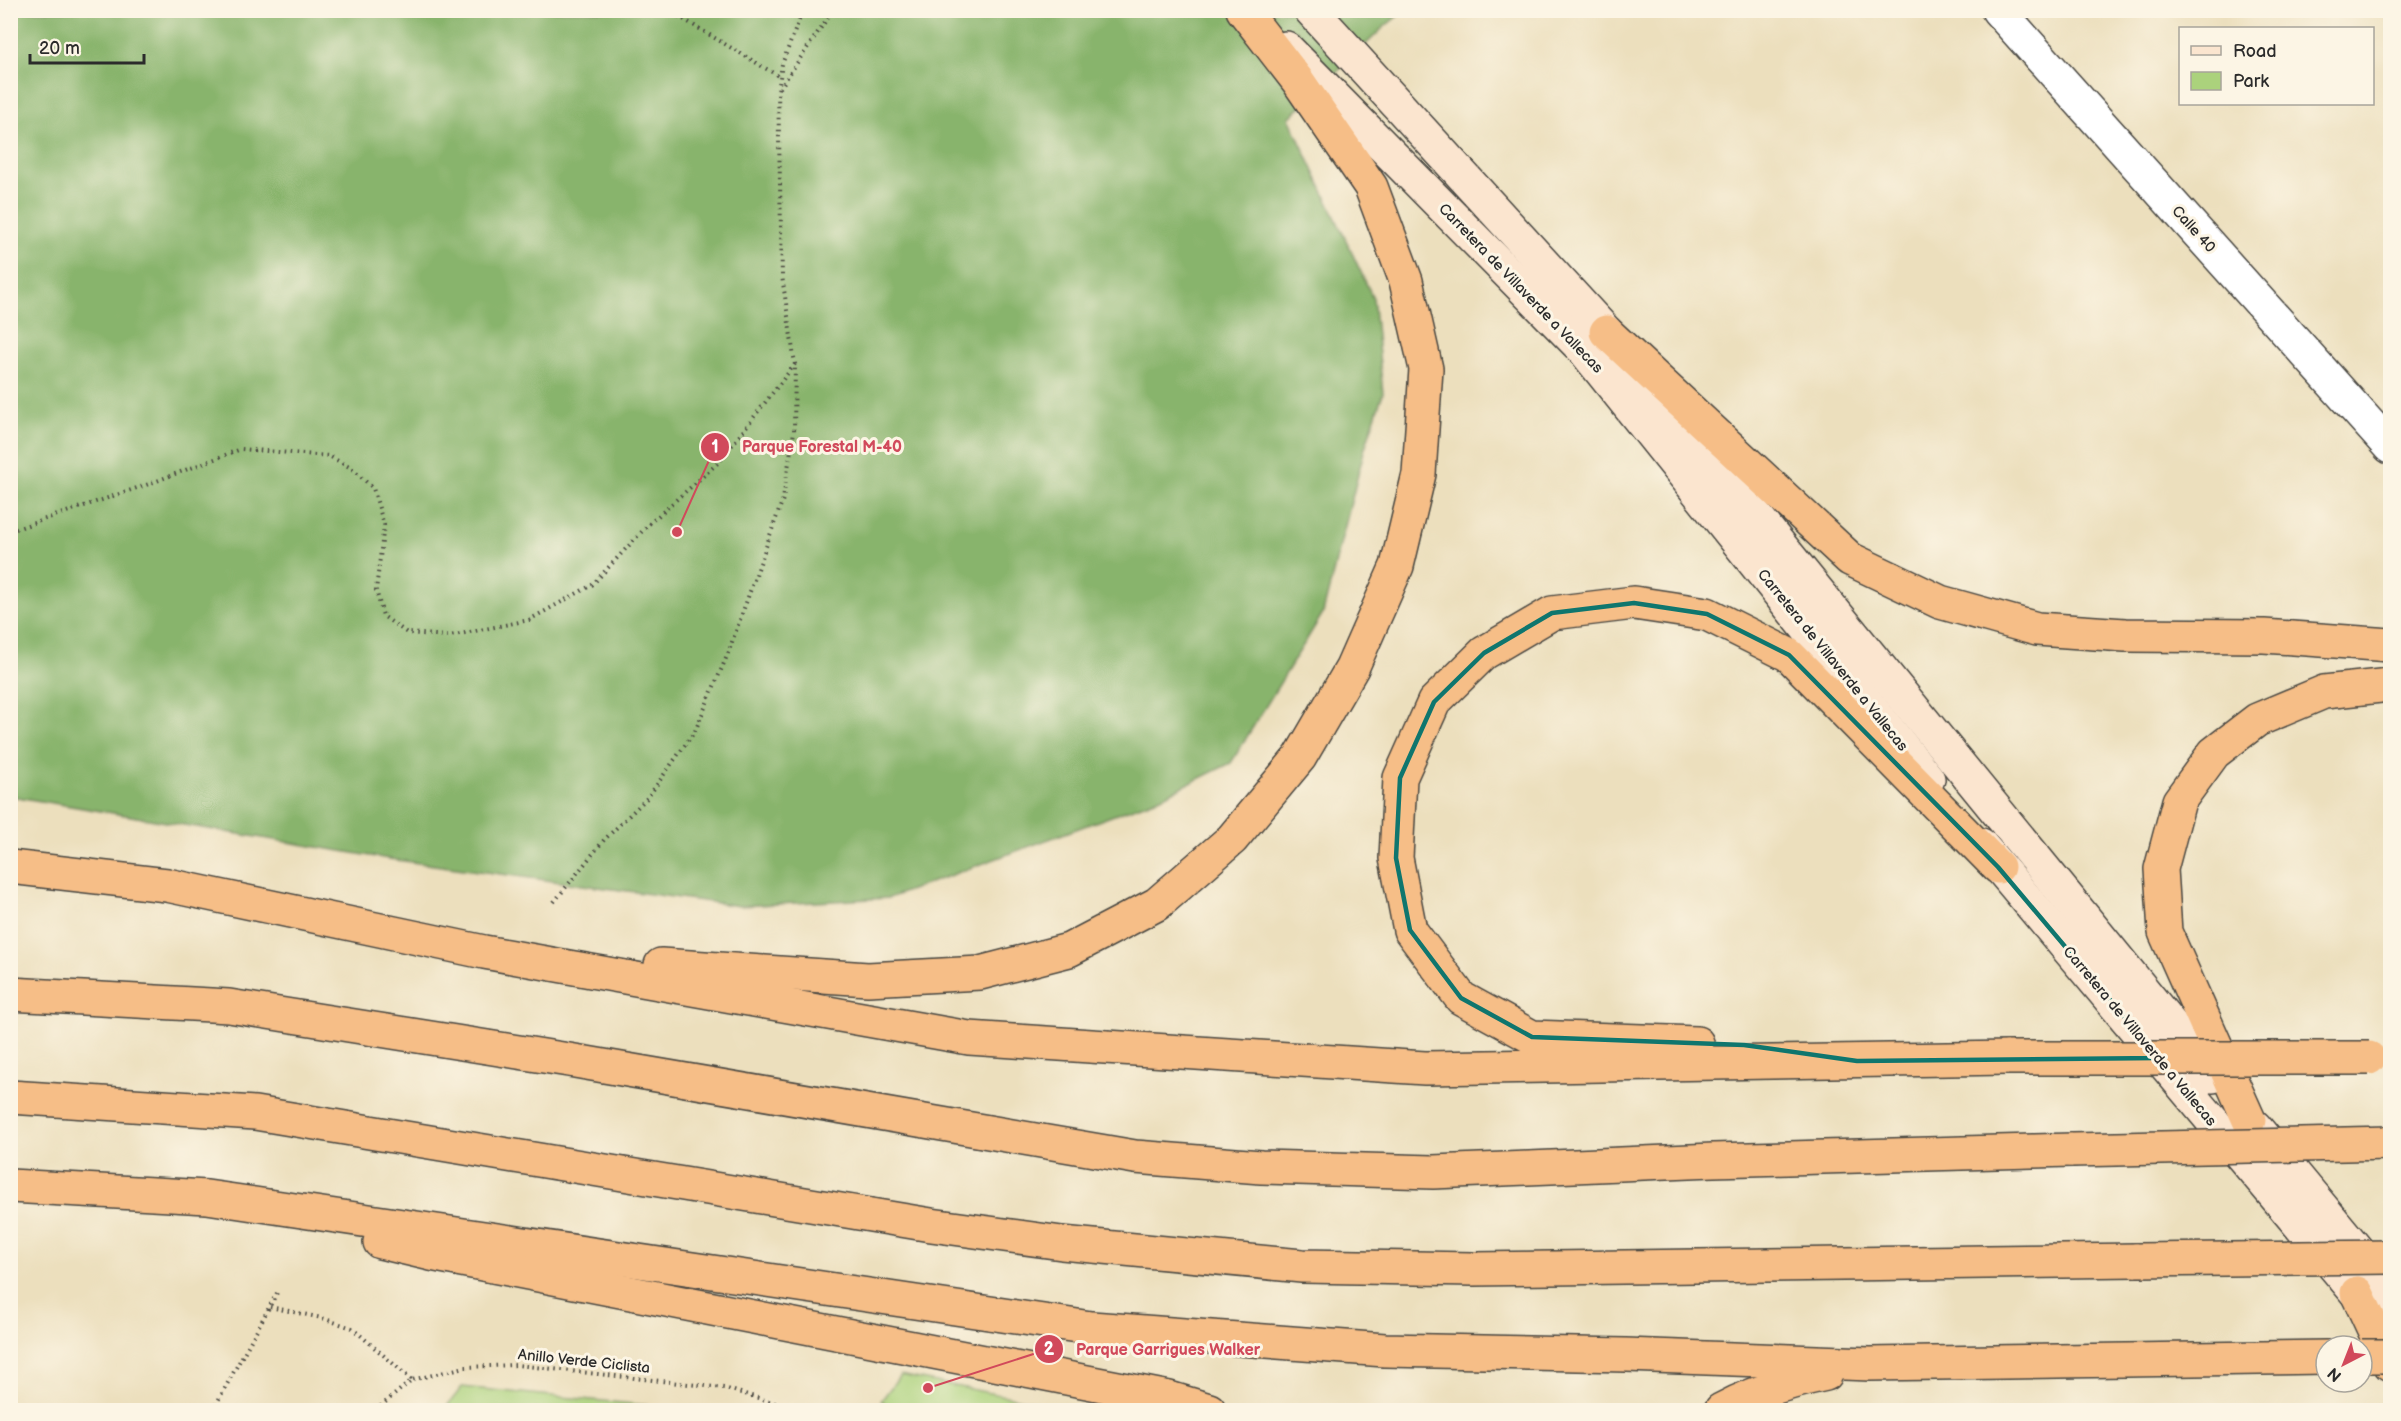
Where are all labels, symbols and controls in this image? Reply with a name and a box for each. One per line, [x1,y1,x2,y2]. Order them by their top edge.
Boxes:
scale bar [30,27,144,65]
legend [2179,27,2374,105]
text: 20 m [39,38,80,59]
text: Road [2233,41,2277,62]
text: Park [2233,71,2269,92]
street label: Carretera de Villaverde a Vallecas [1434,199,1607,378]
street label: Calle 40 [2168,202,2220,257]
callout: Parque Forestal M-40 [700,430,914,464]
text: 1 [711,437,719,458]
text: Parque Forestal M-40 [742,438,902,457]
street label: Carretera de Villaverde a Vallecas [1753,565,1912,756]
street label: Carretera de Villaverde a Vallecas [2059,943,2221,1131]
callout: Parque Garrigues Walker [1034,1332,1272,1366]
north arrow [2314,1334,2374,1394]
text: 2 [1044,1339,1055,1360]
text: Parque Garrigues Walker [1076,1341,1261,1360]
street label: Anillo Verde Ciclista [517,1345,651,1378]
text: N [2324,1363,2346,1385]

